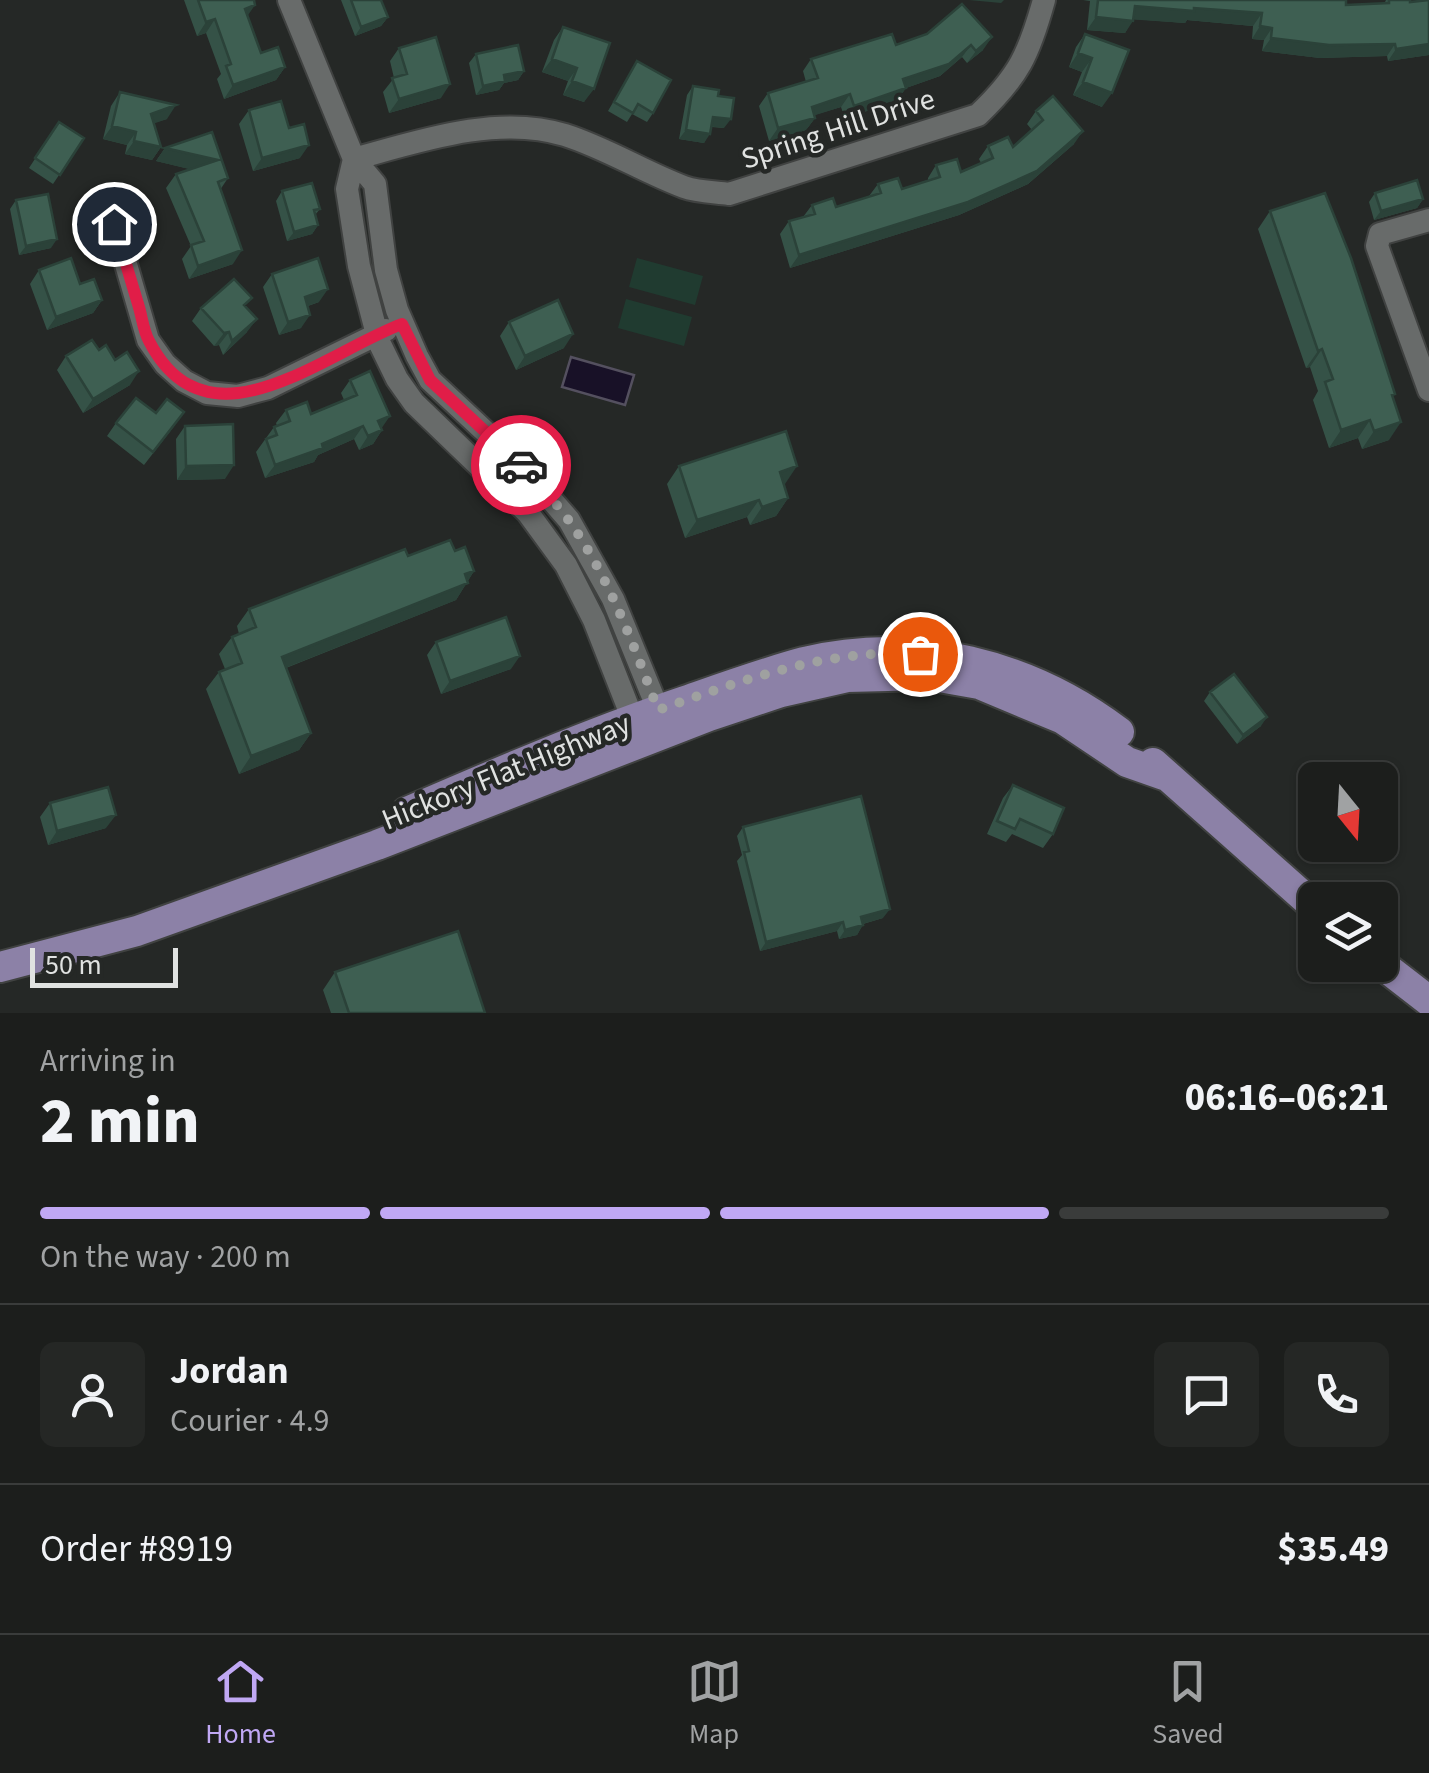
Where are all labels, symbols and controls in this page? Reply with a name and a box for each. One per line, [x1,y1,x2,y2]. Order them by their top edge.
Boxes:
street label: Spring Hill Drive [736,77,940,181]
pin [72,182,157,267]
icon: home [87,197,142,252]
courier [471,415,571,515]
icon: car [494,438,549,493]
pin [878,612,963,697]
icon: bag [893,627,948,682]
street label: Hickory Flat Highway [375,703,637,841]
north arrow [1298,762,1398,862]
map controls [1298,762,1398,982]
button: layers [1298,882,1398,982]
scale bar [30,943,178,988]
text: 50 m [45,945,102,985]
text: Arriving in [40,1038,176,1084]
text: 06:16–06:21 [1185,1071,1389,1125]
text: 2 min [40,1075,200,1168]
text: On the way · 200 m [40,1234,291,1280]
button: person [40,1342,145,1447]
button: chat [1154,1342,1259,1447]
button: phone [1284,1342,1389,1447]
text: Jordan [170,1344,289,1398]
text: Courier · 4.9 [170,1398,330,1444]
text: Order #8919 [40,1522,233,1576]
text: $35.49 [1277,1522,1389,1576]
tab: Home [205,1654,276,1754]
tab: Map [687,1654,742,1754]
tab: Saved [1152,1654,1224,1754]

